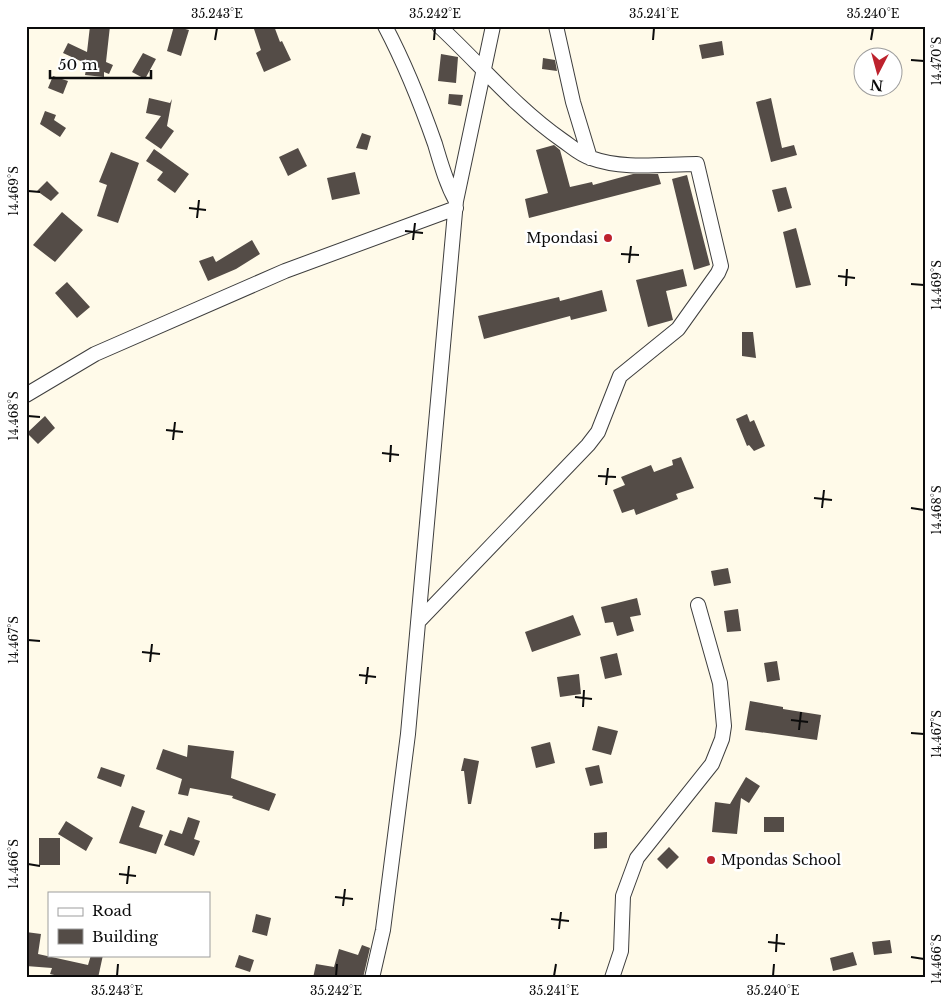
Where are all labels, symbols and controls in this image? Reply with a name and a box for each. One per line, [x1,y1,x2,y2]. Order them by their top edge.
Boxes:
text: 35.243°E [191,6,243,21]
text: 35.242°E [409,6,461,21]
text: 35.241°E [629,6,679,21]
text: 35.240°E [846,6,900,21]
text: 14.470°S [929,36,944,86]
scale bar [50,48,151,80]
north arrow [854,48,904,98]
text: 50 m [58,55,98,74]
text: N [869,75,884,95]
text: 14.469°S [6,166,21,216]
place label: Mpondasi [526,229,598,247]
marker: Mpondasi [602,232,614,244]
text: 14.469°S [929,260,944,310]
text: 14.468°S [6,391,21,441]
text: 14.468°S [929,485,944,535]
text: 14.467°S [6,616,21,664]
text: 14.467°S [929,710,944,758]
text: 14.466°S [6,839,21,889]
place label: Mpondas School [721,851,841,869]
marker: Mpondas School [705,854,717,866]
legend [48,892,210,956]
text: Road [92,901,132,920]
text: Building [92,927,159,946]
text: 14.466°S [929,934,944,984]
text: 35.243°E [91,983,143,998]
text: 35.242°E [310,983,362,998]
text: 35.241°E [529,983,579,998]
text: 35.240°E [746,983,800,998]

